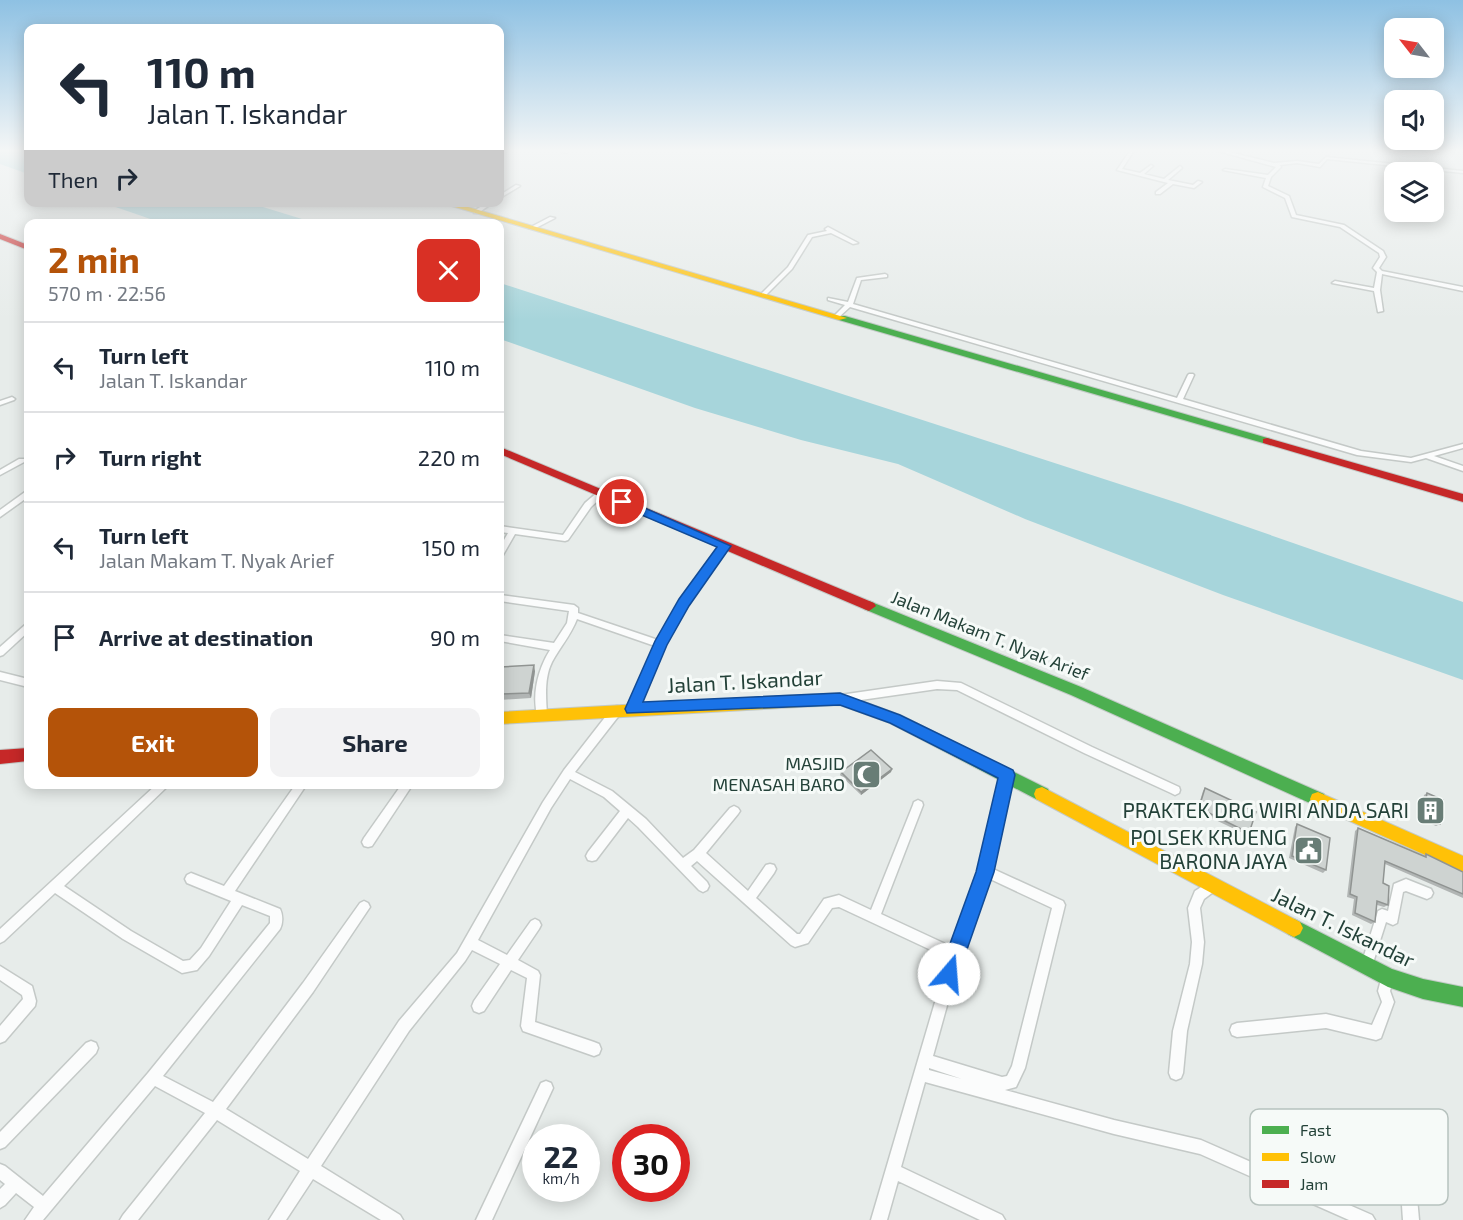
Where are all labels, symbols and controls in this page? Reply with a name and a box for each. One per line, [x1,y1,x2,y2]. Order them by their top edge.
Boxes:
north arrow [1384,18,1444,78]
map controls [1384,18,1444,222]
text: 110 m [147,46,256,96]
icon: left [48,48,126,126]
button: sound [1384,90,1444,150]
text: Jalan T. Iskandar [147,97,347,129]
icon: right [110,162,143,195]
button: layers [1384,162,1444,222]
text: Then [48,166,98,192]
text: 2 min [48,237,140,280]
button: close [417,239,480,302]
text: 570 m · 22:56 [48,281,166,305]
text: Turn left [99,342,188,368]
icon: left [48,351,81,384]
text: 110 m [425,354,480,380]
text: Jalan T. Iskandar [99,368,247,392]
icon: right [48,441,81,474]
text: Turn right [99,444,201,470]
text: 220 m [418,444,480,470]
pin [596,476,647,527]
icon: arrive [605,485,638,518]
text: Turn left [99,522,188,548]
icon: left [48,531,81,564]
text: 150 m [422,534,480,560]
text: Jalan Makam T. Nyak Arief [99,548,334,572]
street label: Jalan Makam T. Nyak Arief [888,585,1094,685]
icon: arrive [48,621,81,654]
text: Arrive at destination [99,624,313,650]
text: 90 m [430,624,480,650]
street label: Jalan T. Iskandar [666,664,824,697]
button: Exit [48,708,258,777]
button: Share [270,708,480,777]
place label: MASJID MENASAH BARO [712,752,845,795]
mosque icon: MASJID MENASAH BARO [850,758,882,790]
building icon: PRAKTEK DRG WIRI ANDA SARI [1414,795,1446,827]
place label: PRAKTEK DRG WIRI ANDA SARI [1122,797,1409,822]
place label: POLSEK KRUENG BARONA JAYA [1130,824,1287,873]
public building icon: POLSEK KRUENG BARONA JAYA [1292,834,1324,866]
street label: Jalan T. Iskandar [1268,881,1420,972]
position arrow [917,942,981,1006]
legend [1250,1109,1448,1205]
text: Fast [1300,1120,1331,1139]
speed limit sign: 30 [612,1124,690,1202]
text: 22 [544,1138,578,1174]
text: Slow [1300,1147,1336,1166]
text: km/h [542,1169,580,1187]
text: Jam [1300,1174,1328,1193]

